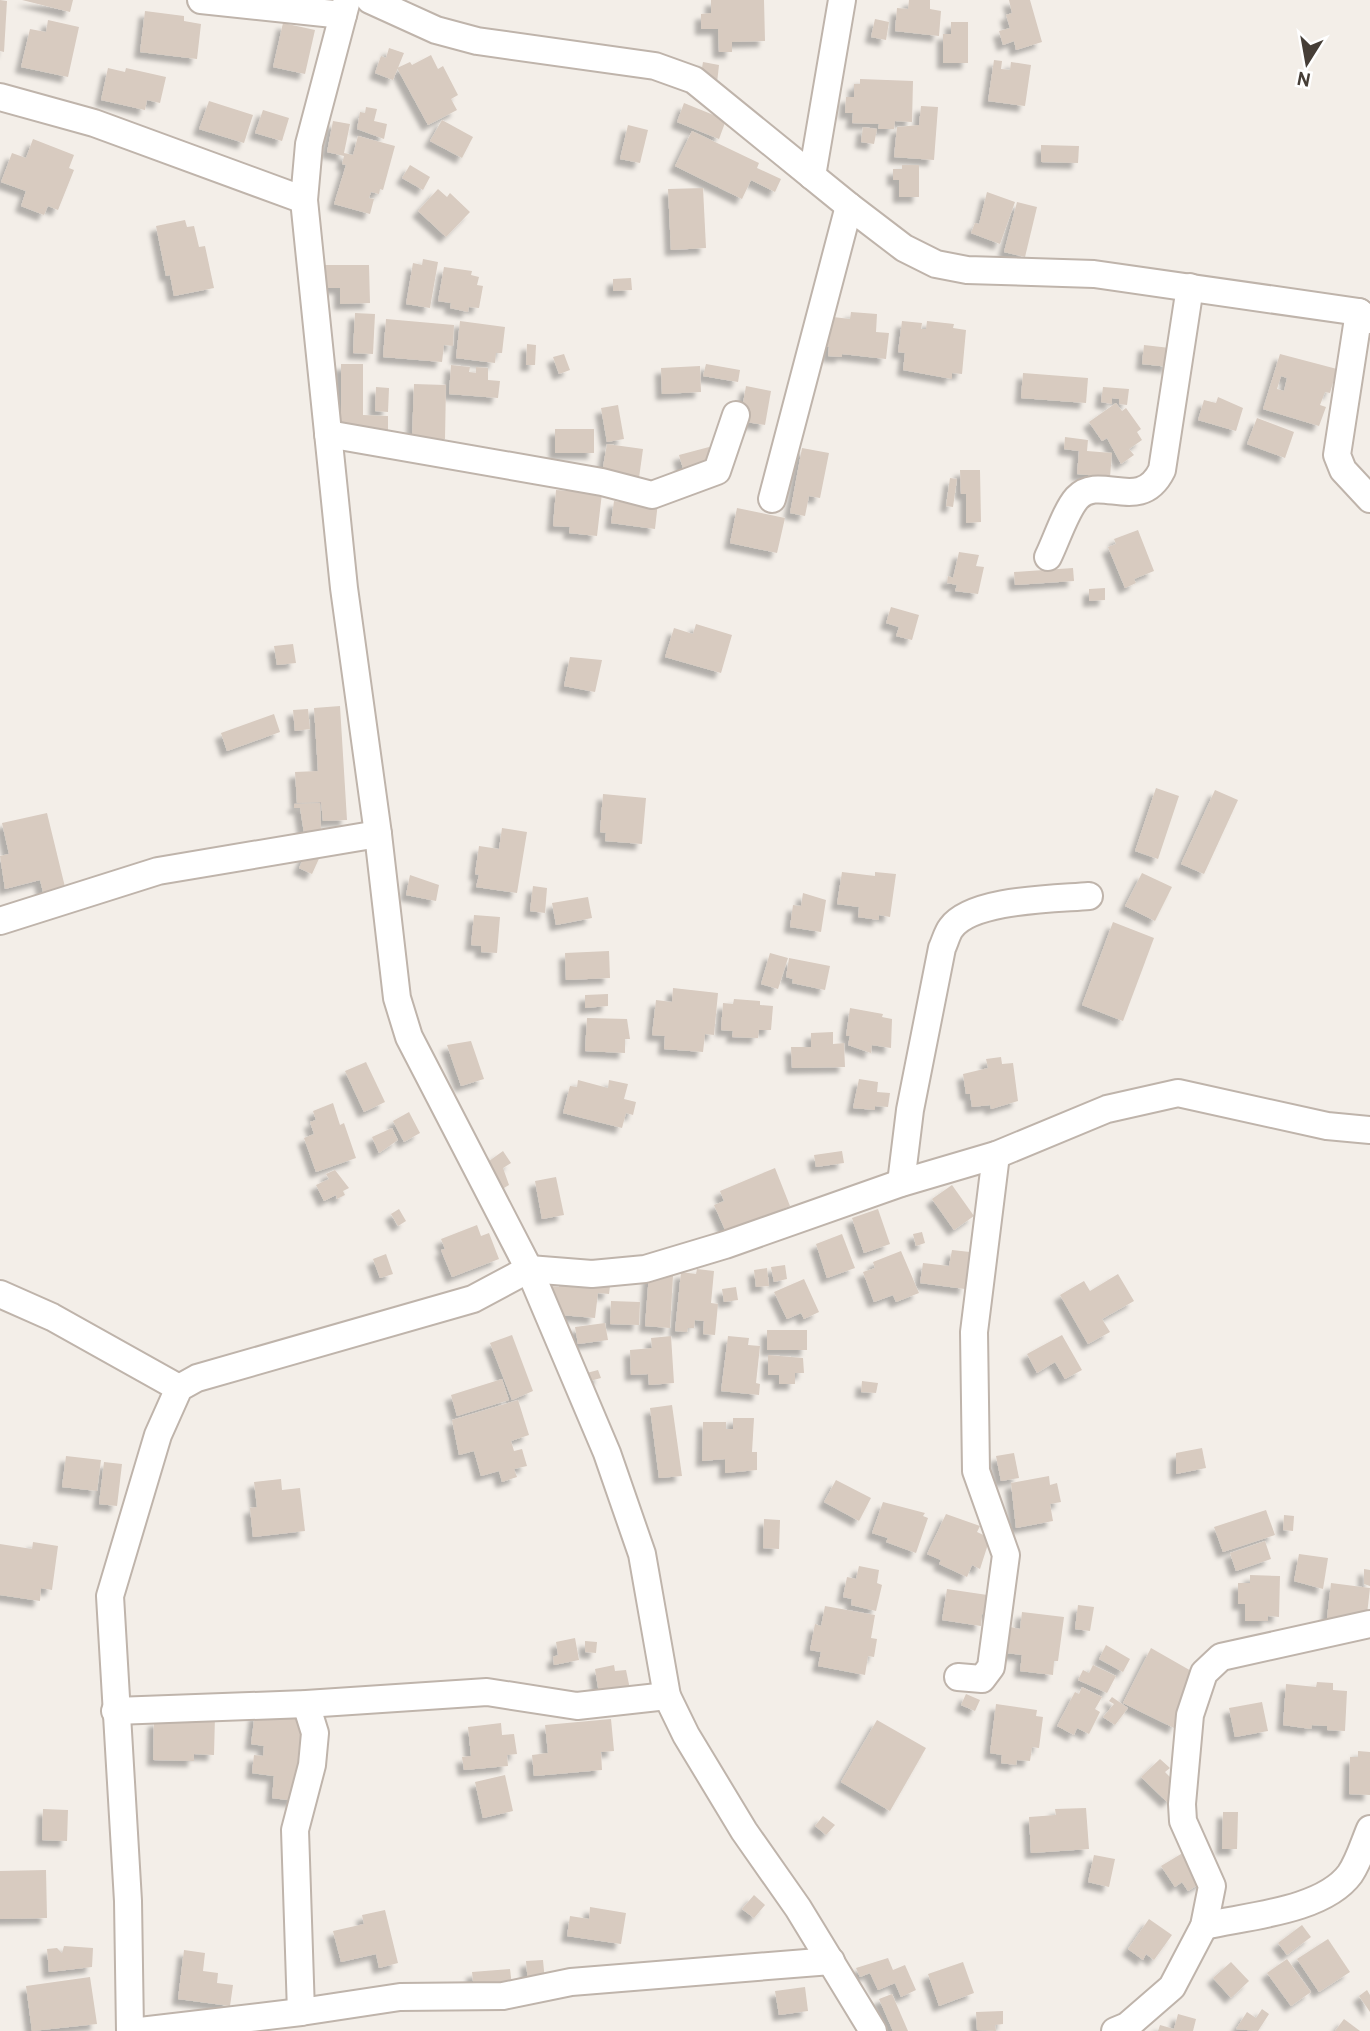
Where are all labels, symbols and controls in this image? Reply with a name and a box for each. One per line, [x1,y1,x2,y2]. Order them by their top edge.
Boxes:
north arrow [1272,28,1342,98]
text: N [1295,65,1313,91]

